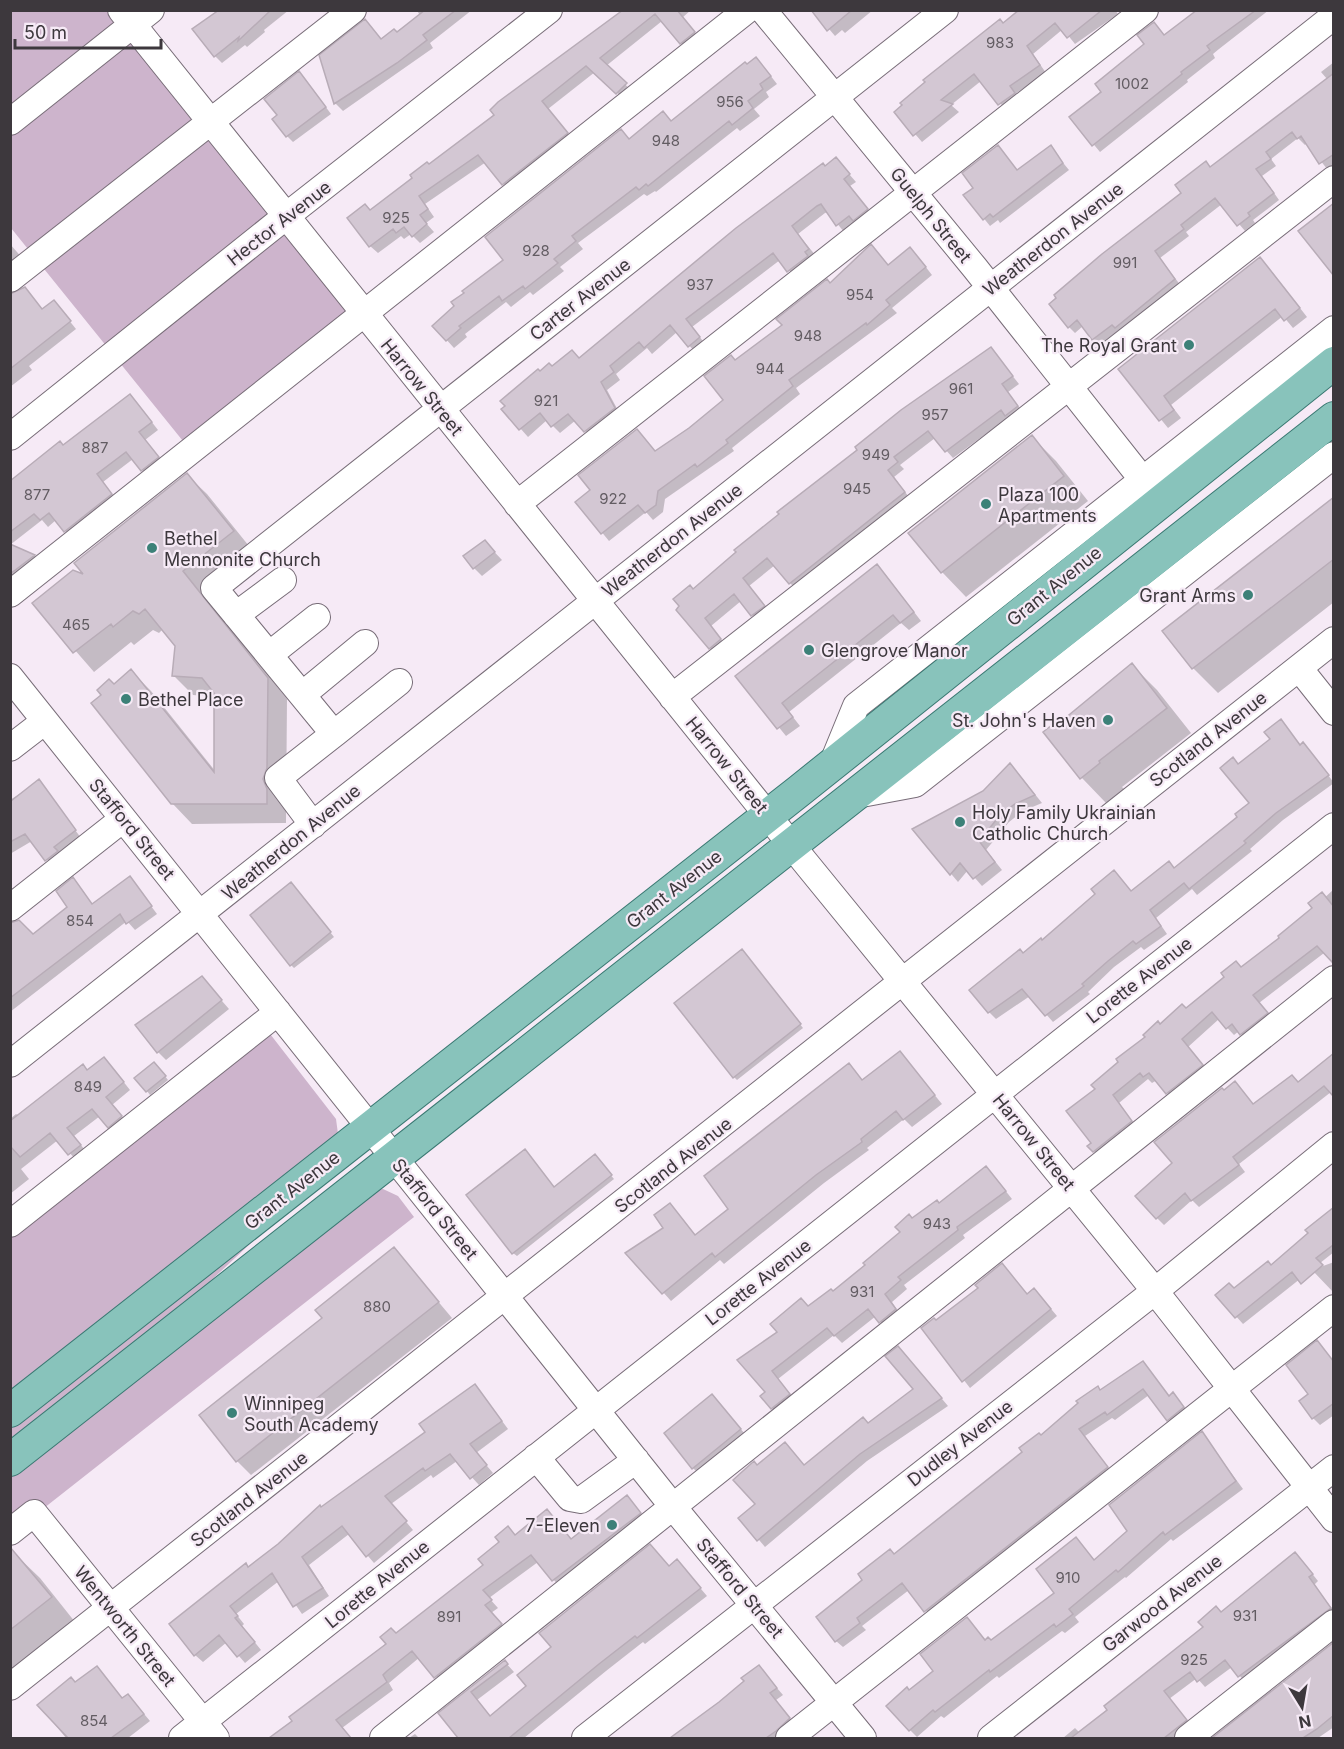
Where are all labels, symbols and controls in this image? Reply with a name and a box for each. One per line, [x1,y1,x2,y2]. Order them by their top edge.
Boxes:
scale bar [15,12,160,50]
text: 50 m [24,22,67,43]
house number: 983 [986,33,1014,52]
house number: 1002 [1115,74,1149,93]
house number: 956 [716,92,744,111]
house number: 948 [652,131,680,150]
street label: Guelph Street [886,163,976,267]
street label: Hector Avenue [223,176,335,270]
street label: Weatherdon Avenue [979,178,1127,300]
house number: 925 [382,208,410,227]
house number: 928 [522,241,550,260]
street label: Carter Avenue [526,253,634,345]
house number: 991 [1113,253,1137,272]
house number: 937 [686,275,714,294]
house number: 954 [846,285,874,304]
house number: 948 [794,326,822,345]
street label: Harrow Street [377,335,467,440]
place label: The Royal Grant [1041,335,1177,356]
marker: The Royal Grant [1182,338,1196,352]
house number: 944 [756,359,784,378]
house number: 961 [949,379,973,398]
house number: 921 [534,391,558,410]
house number: 957 [922,405,948,424]
house number: 887 [81,438,109,457]
house number: 949 [862,445,890,464]
street label: Weatherdon Avenue [598,479,746,601]
house number: 945 [843,479,871,498]
place label: Plaza 100 Apartments [998,484,1097,526]
house number: 877 [24,485,50,504]
house number: 922 [599,489,627,508]
marker: Plaza 100 Apartments [979,497,993,511]
place label: Bethel Mennonite Church [164,528,321,570]
marker: Bethel Mennonite Church [145,541,159,555]
street label: Grant Avenue [1003,542,1105,630]
place label: Grant Arms [1139,585,1236,606]
marker: Grant Arms [1241,588,1255,602]
house number: 465 [62,615,90,634]
place label: Glengrove Manor [821,640,968,661]
marker: Glengrove Manor [802,643,816,657]
street label: Scotland Avenue [1145,687,1271,791]
place label: Bethel Place [138,689,243,710]
marker: Bethel Place [119,692,133,706]
place label: St. John's Haven [952,710,1096,731]
street label: Harrow Street [682,713,772,818]
marker: St. John's Haven [1101,713,1115,727]
street label: Stafford Street [85,774,179,884]
street label: Weatherdon Avenue [218,780,364,904]
place label: Holy Family Ukrainian Catholic Church [972,802,1156,844]
marker: Holy Family Ukrainian Catholic Church [953,815,967,829]
street label: Grant Avenue [622,845,726,933]
house number: 854 [66,911,94,930]
street label: Lorette Avenue [1082,932,1196,1028]
house number: 849 [74,1077,102,1096]
street label: Harrow Street [989,1090,1079,1195]
street label: Scotland Avenue [610,1113,736,1217]
street label: Grant Avenue [240,1146,344,1234]
street label: Stafford Street [388,1154,482,1264]
house number: 943 [923,1214,951,1233]
street label: Lorette Avenue [701,1234,815,1330]
house number: 931 [850,1282,874,1301]
house number: 880 [363,1297,391,1316]
place label: Winnipeg South Academy [244,1393,379,1435]
street label: Dudley Avenue [903,1395,1017,1491]
marker: Winnipeg South Academy [225,1406,239,1420]
street label: Scotland Avenue [186,1447,312,1551]
place label: 7-Eleven [525,1515,600,1536]
marker: 7-Eleven [605,1518,619,1532]
street label: Stafford Street [692,1534,788,1642]
street label: Lorette Avenue [321,1536,433,1632]
street label: Garwood Avenue [1098,1550,1226,1656]
street label: Wentworth Street [70,1562,180,1690]
house number: 910 [1056,1568,1080,1587]
house number: 931 [1233,1606,1257,1625]
house number: 891 [437,1607,461,1626]
house number: 925 [1180,1650,1208,1669]
north arrow [1272,1677,1332,1737]
house number: 854 [80,1711,108,1730]
text: N [1297,1711,1313,1733]

